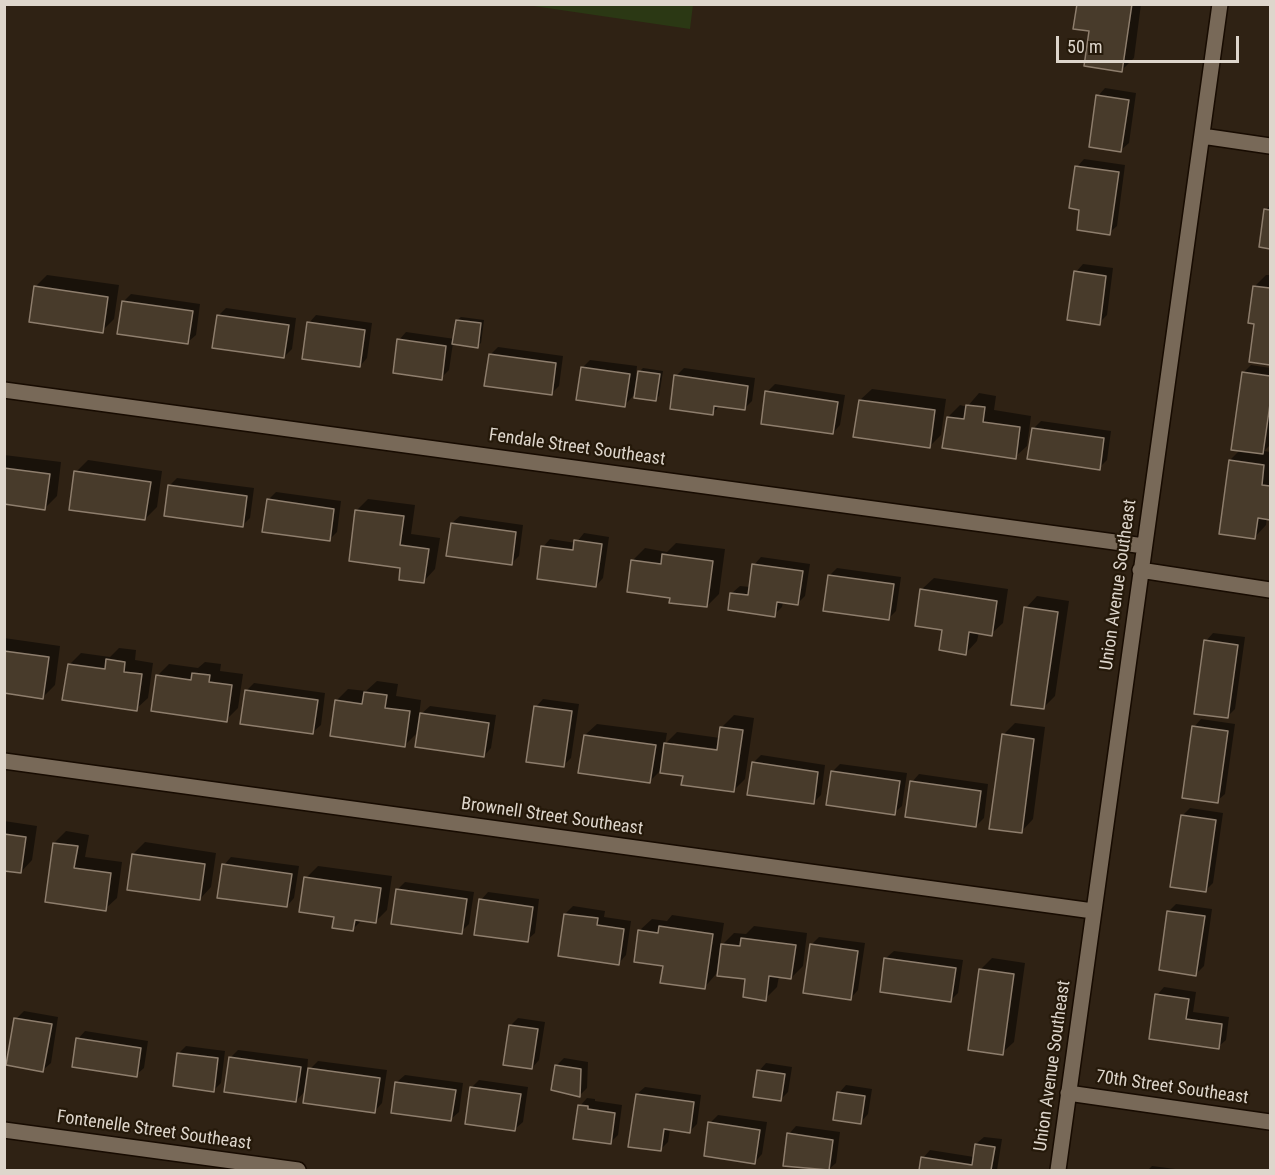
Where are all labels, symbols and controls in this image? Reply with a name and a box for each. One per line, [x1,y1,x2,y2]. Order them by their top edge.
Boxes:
scale bar [1059,24,1242,62]
text: 50 m [1067,36,1102,57]
street label: Fendale Street Southeast [487,425,667,471]
street label: Union Avenue Southeast [1096,498,1142,672]
street label: Brownell Street Southeast [460,794,644,840]
street label: Union Avenue Southeast [1030,979,1076,1153]
street label: 70th Street Southeast [1094,1067,1250,1109]
street label: Fontenelle Street Southeast [55,1107,253,1155]

